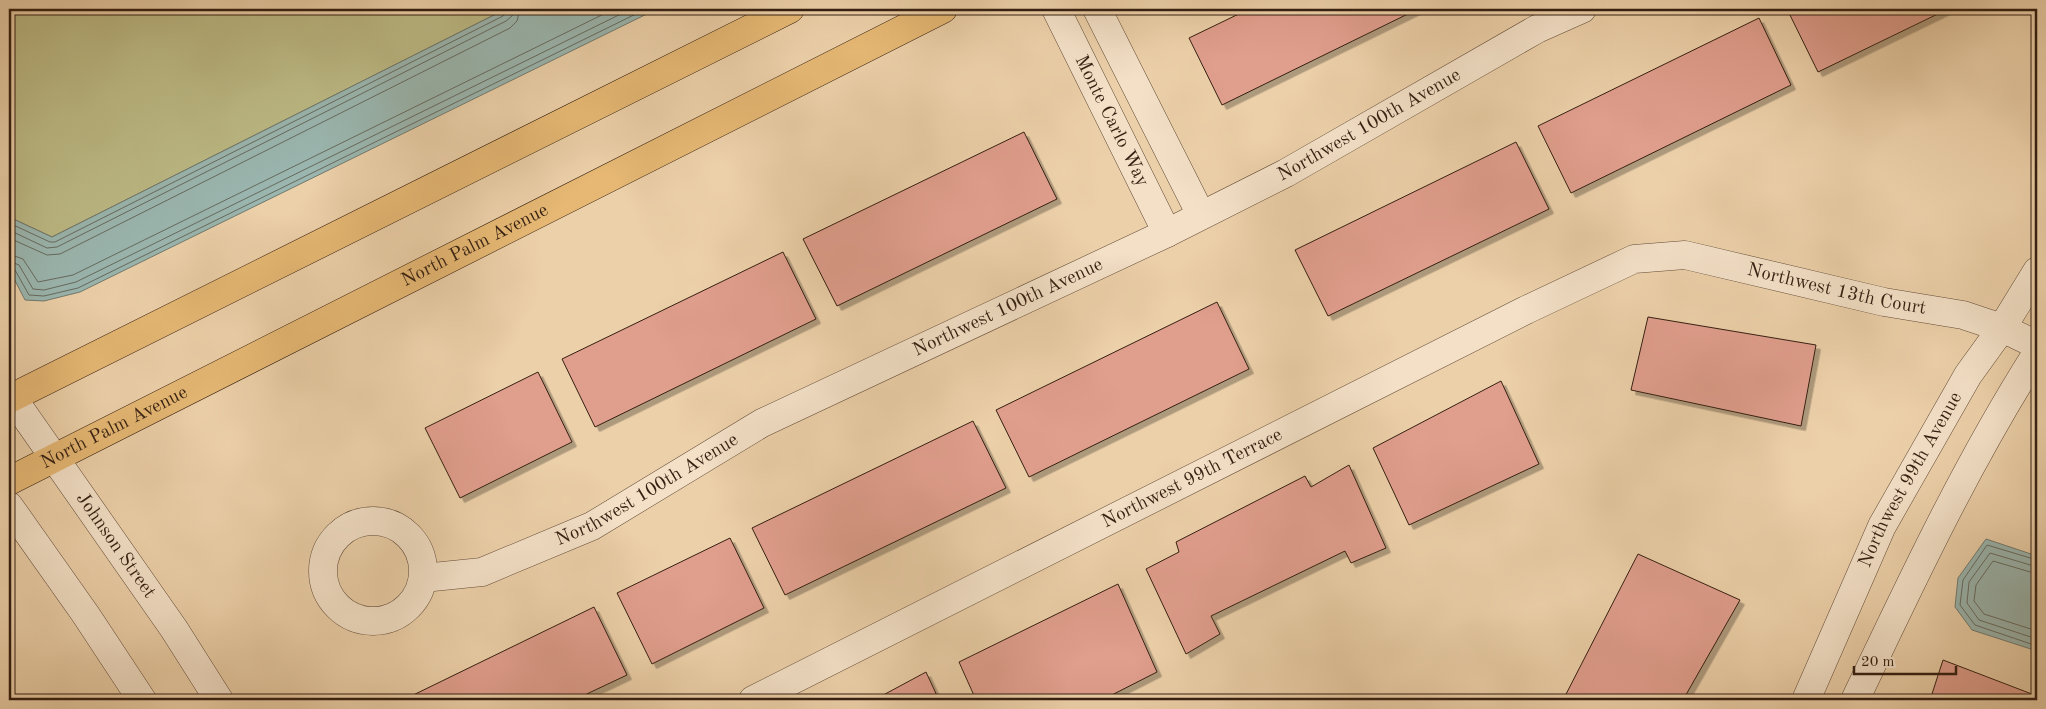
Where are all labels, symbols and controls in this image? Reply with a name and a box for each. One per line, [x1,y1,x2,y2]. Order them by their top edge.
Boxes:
street label: Monte Carlo Way [1071,52,1152,190]
street label: Northwest 100th Avenue [1275,65,1464,185]
street label: North Palm Avenue [398,201,551,290]
street label: Northwest 100th Avenue [910,255,1106,360]
street label: Northwest 13th Court [1745,261,1928,318]
street label: North Palm Avenue [38,383,191,473]
street label: Northwest 99th Avenue [1856,389,1966,570]
street label: Northwest 99th Terrace [1099,425,1285,532]
street label: Northwest 100th Avenue [553,430,742,550]
street label: Johnson Street [72,489,159,602]
scale bar [1854,644,1956,676]
text: 20 m [1861,655,1895,670]

